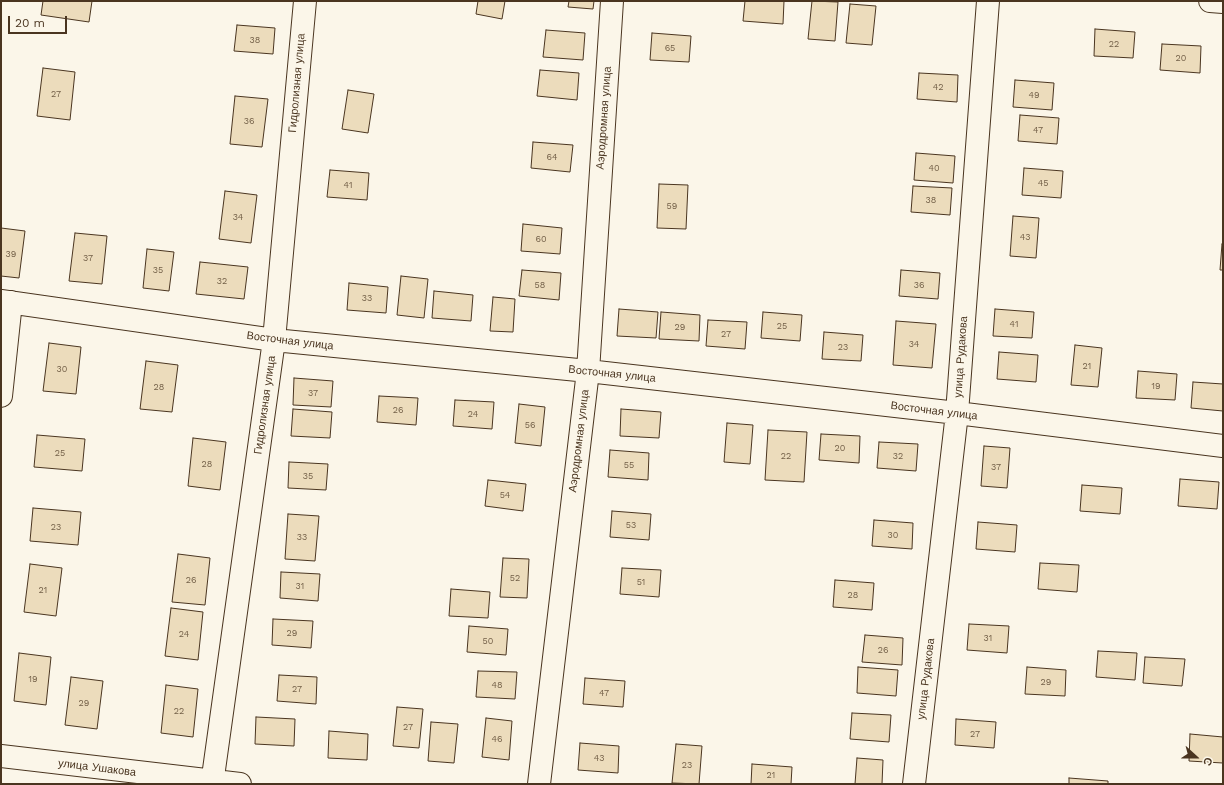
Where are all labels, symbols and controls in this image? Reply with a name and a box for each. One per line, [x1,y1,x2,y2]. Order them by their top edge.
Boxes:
scale bar [10,8,69,34]
text: 20 m [15,16,45,30]
street label: Гидролизная улица [286,33,308,133]
house number: 38 [250,35,260,45]
house number: 22 [1109,39,1119,49]
house number: 65 [665,43,675,53]
house number: 20 [1176,53,1186,63]
street label: Аэродромная улица [594,66,614,170]
house number: 42 [933,82,943,92]
house number: 27 [51,89,61,99]
house number: 49 [1028,90,1040,100]
house number: 36 [244,116,254,126]
house number: 47 [1033,125,1043,135]
house number: 64 [547,152,557,162]
house number: 40 [928,163,940,173]
house number: 45 [1038,178,1048,188]
house number: 41 [344,180,352,190]
house number: 38 [926,195,936,205]
house number: 59 [667,201,677,211]
house number: 34 [233,212,243,222]
house number: 43 [1020,232,1030,242]
house number: 60 [535,234,547,244]
house number: 39 [6,249,16,259]
house number: 37 [83,253,93,263]
house number: 35 [153,265,163,275]
house number: 32 [217,276,227,286]
house number: 58 [535,280,545,290]
house number: 36 [914,280,924,290]
house number: 33 [362,293,372,303]
street label: улица Рудакова [952,316,970,398]
house number: 41 [1010,319,1018,329]
house number: 25 [777,321,787,331]
house number: 29 [675,322,685,332]
street label: Восточная улица [246,329,334,353]
house number: 27 [721,329,731,339]
house number: 34 [909,339,919,349]
house number: 23 [838,342,848,352]
street label: Гидролизная улица [252,355,278,455]
house number: 21 [1083,361,1091,371]
street label: Восточная улица [568,363,656,385]
house number: 30 [57,364,67,374]
house number: 19 [1151,381,1161,391]
house number: 28 [154,382,164,392]
house number: 37 [308,388,318,398]
street label: Аэродромная улица [566,389,592,493]
street label: Восточная улица [890,399,978,423]
house number: 26 [393,405,403,415]
house number: 24 [468,409,478,419]
house number: 56 [525,420,535,430]
house number: 20 [835,443,845,453]
house number: 25 [55,448,65,458]
house number: 22 [781,451,791,461]
house number: 32 [893,451,903,461]
house number: 28 [202,459,212,469]
house number: 55 [624,460,634,470]
house number: 37 [991,462,1001,472]
house number: 35 [303,471,313,481]
house number: 54 [500,490,510,500]
house number: 53 [626,520,636,530]
house number: 23 [51,522,61,532]
house number: 30 [888,530,898,540]
house number: 33 [297,532,307,542]
house number: 52 [510,573,520,583]
house number: 26 [186,575,196,585]
house number: 51 [637,577,645,587]
house number: 31 [296,581,304,591]
house number: 21 [39,585,47,595]
house number: 28 [848,590,858,600]
house number: 29 [287,628,297,638]
house number: 24 [179,629,189,639]
house number: 31 [984,633,992,643]
house number: 50 [483,636,493,646]
street label: улица Рудакова [914,638,938,720]
house number: 26 [878,645,888,655]
house number: 19 [28,674,38,684]
house number: 29 [1041,677,1051,687]
house number: 48 [491,680,503,690]
house number: 27 [292,684,302,694]
house number: 47 [599,688,609,698]
house number: 29 [79,698,89,708]
house number: 22 [174,706,184,716]
house number: 27 [403,722,413,732]
house number: 27 [970,729,980,739]
house number: 46 [492,734,502,744]
north arrow [1176,737,1216,777]
house number: 43 [594,753,604,763]
text: С [1200,755,1215,768]
street label: улица Ушакова [57,757,137,779]
house number: 23 [682,760,692,770]
house number: 21 [767,770,775,780]

